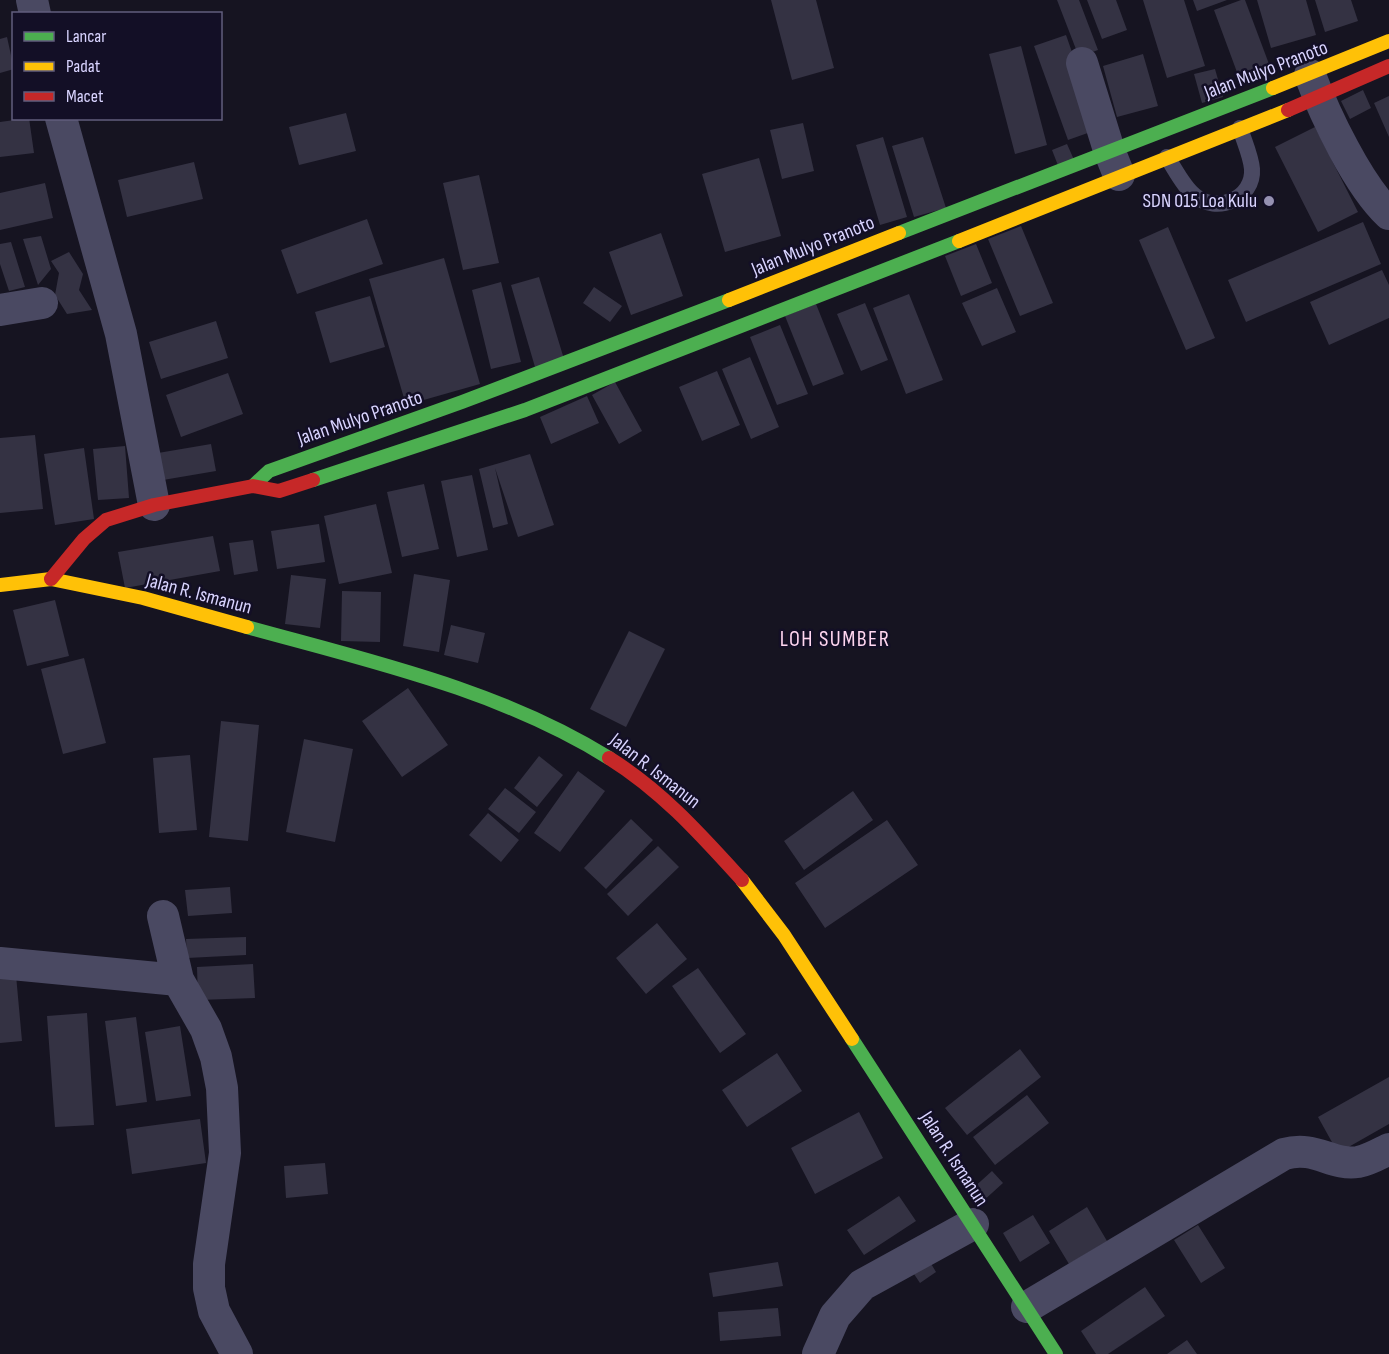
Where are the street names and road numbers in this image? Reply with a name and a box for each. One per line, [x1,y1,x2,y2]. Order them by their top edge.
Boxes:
street label: Jalan Mulyo Pranoto [1200,35,1331,105]
street label: Jalan Mulyo Pranoto [747,210,878,282]
street label: Jalan Mulyo Pranoto [293,385,426,451]
street label: Jalan R. Ismanun [143,568,254,620]
street label: Jalan R. Ismanun [604,728,705,814]
street label: Jalan R. Ismanun [914,1106,994,1211]

